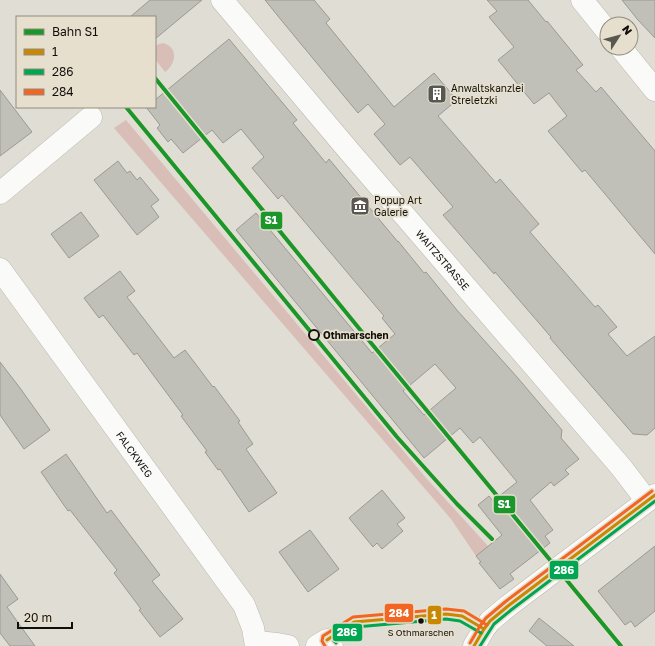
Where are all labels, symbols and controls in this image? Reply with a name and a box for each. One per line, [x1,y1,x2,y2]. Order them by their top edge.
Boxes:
legend [16,16,156,108]
north arrow [599,16,639,56]
text: N [620,23,635,37]
text: Bahn S1 [52,24,98,39]
text: 1 [52,44,58,59]
text: 286 [52,64,74,79]
place label: Anwaltskanzlei Streletzki [451,82,524,106]
building icon: Anwaltskanzlei Streletzki [426,83,448,105]
text: 284 [52,84,74,99]
place label: Popup Art Galerie [374,194,422,218]
museum icon: Popup Art Galerie [349,195,371,217]
line badge: S1 [260,211,283,230]
text: S1 [264,213,278,226]
street label: WAITZSTRASSE [413,227,472,293]
marker: Othmarschen [308,329,320,341]
place label: Othmarschen [323,329,389,341]
street label: FALCKWEG [114,429,155,480]
line badge: S1 [493,495,516,514]
text: S1 [497,497,511,510]
line badge: 286 [549,560,579,580]
text: 286 [554,563,574,576]
line badge: 284 [384,603,414,623]
scale bar [18,604,72,630]
line badge: 1 [427,605,442,625]
text: 284 [389,606,409,619]
text: 1 [431,608,437,621]
text: 20 m [24,610,52,625]
marker: S Othmarschen [416,616,426,626]
line badge: 286 [332,623,363,642]
text: 286 [337,625,357,638]
place label: S Othmarschen [388,627,454,638]

